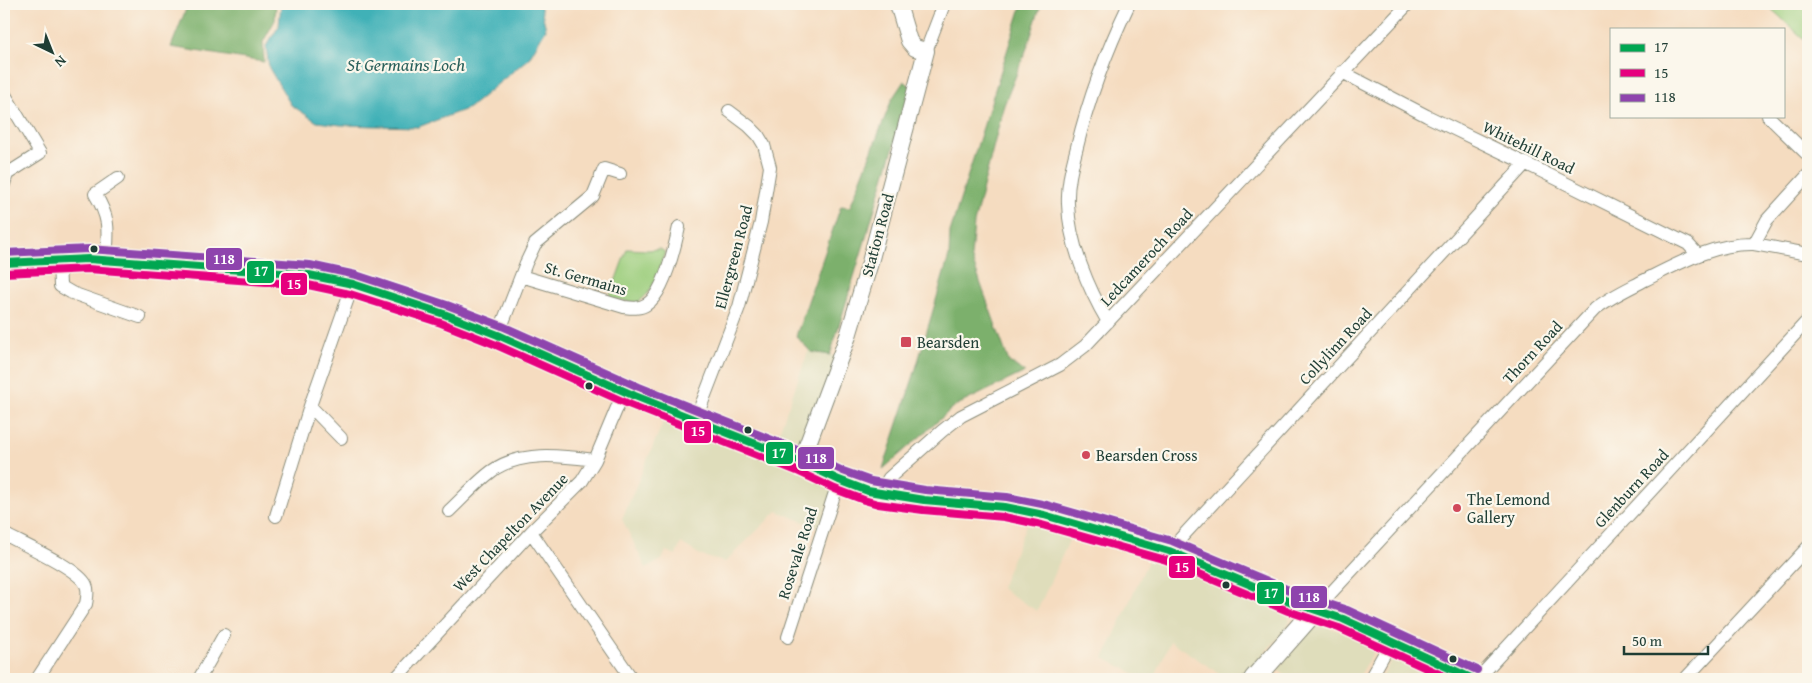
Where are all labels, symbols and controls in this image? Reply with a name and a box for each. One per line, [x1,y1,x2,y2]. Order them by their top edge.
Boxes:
north arrow [28,28,78,78]
legend [1610,28,1784,118]
text: 17 [1654,36,1668,57]
text: N [50,51,71,72]
water label: St Germains Loch [347,51,465,78]
text: 15 [1654,62,1668,83]
text: 118 [1654,86,1676,107]
street label: Whitehill Road [1479,114,1579,180]
street label: Station Road [854,190,900,279]
street label: Ellergreen Road [708,202,758,312]
street label: Ledcameroch Road [1094,202,1198,311]
unlabelled marker [89,244,99,254]
line badge: 118 [205,247,243,271]
text: 118 [213,249,235,269]
street label: St. Germains [542,255,630,301]
line badge: 17 [246,260,275,284]
text: 17 [254,261,268,281]
line badge: 15 [280,272,308,296]
text: 15 [287,274,301,294]
street label: Collylinn Road [1293,302,1377,390]
street label: Thorn Road [1496,315,1568,389]
place label: Bearsden [917,330,979,354]
marker: Bearsden [899,335,913,349]
unlabelled marker [584,381,594,391]
line badge: 15 [683,420,712,444]
text: 15 [691,421,705,441]
unlabelled marker [743,425,753,435]
line badge: 17 [765,441,794,465]
text: 17 [772,443,786,463]
place label: Bearsden Cross [1096,443,1198,467]
street label: Glenburn Road [1588,443,1674,533]
line badge: 118 [797,446,835,470]
text: 118 [805,448,827,468]
marker: Bearsden Cross [1080,449,1092,461]
street label: West Chapelton Avenue [447,467,573,597]
place label: The Lemond Gallery [1467,487,1551,529]
marker: The Lemond Gallery [1451,502,1463,514]
street label: Rosevale Road [771,503,823,602]
line badge: 15 [1168,555,1196,579]
text: 15 [1175,557,1189,577]
unlabelled marker [1221,580,1231,590]
line badge: 17 [1256,581,1285,605]
text: 17 [1264,583,1278,603]
line badge: 118 [1290,585,1328,609]
text: 118 [1298,587,1320,607]
scale bar [1624,623,1708,655]
text: 50 m [1632,630,1663,651]
unlabelled marker [1448,654,1458,664]

